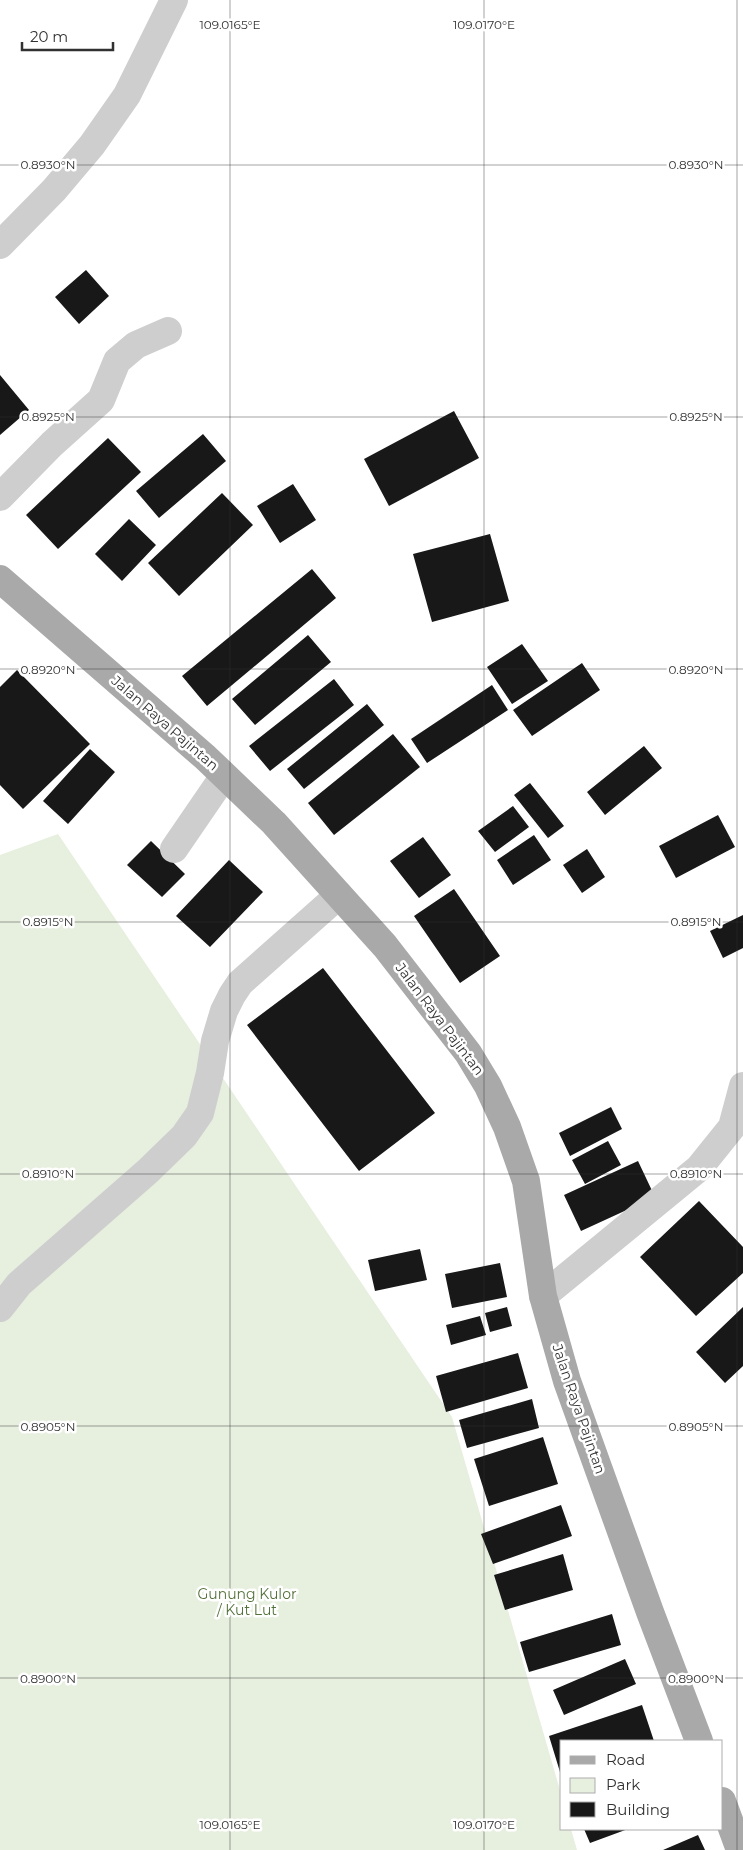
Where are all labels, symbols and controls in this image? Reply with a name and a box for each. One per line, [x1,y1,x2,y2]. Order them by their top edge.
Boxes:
text: 109.0165°E [199,17,261,32]
text: 109.0170°E [453,17,515,32]
scale bar [22,20,114,52]
text: 20 m [30,27,68,46]
text: 0.8930°N [21,157,75,172]
text: 0.8930°N [669,157,723,172]
text: 0.8925°N [21,409,75,424]
text: 0.8925°N [669,409,723,424]
text: 0.8920°N [21,662,75,677]
text: 0.8920°N [669,662,723,677]
street label: Jalan Raya Pajintan [107,671,222,774]
text: 0.8915°N [22,914,74,929]
text: 0.8915°N [670,914,722,929]
street label: Jalan Raya Pajintan [391,958,488,1079]
text: 0.8910°N [22,1166,74,1181]
text: 0.8910°N [670,1166,722,1181]
street label: Jalan Raya Pajintan [548,1341,610,1476]
text: 0.8905°N [21,1419,75,1434]
text: 0.8905°N [669,1419,723,1434]
park label: Gunung Kulor / Kut Lut [197,1585,297,1619]
text: 0.8900°N [20,1671,76,1686]
text: 0.8900°N [668,1671,724,1686]
legend [560,1740,723,1830]
text: Road [606,1750,645,1769]
text: Park [606,1775,640,1794]
text: Building [606,1800,670,1819]
text: 109.0165°E [199,1817,261,1832]
text: 109.0170°E [453,1817,515,1832]

